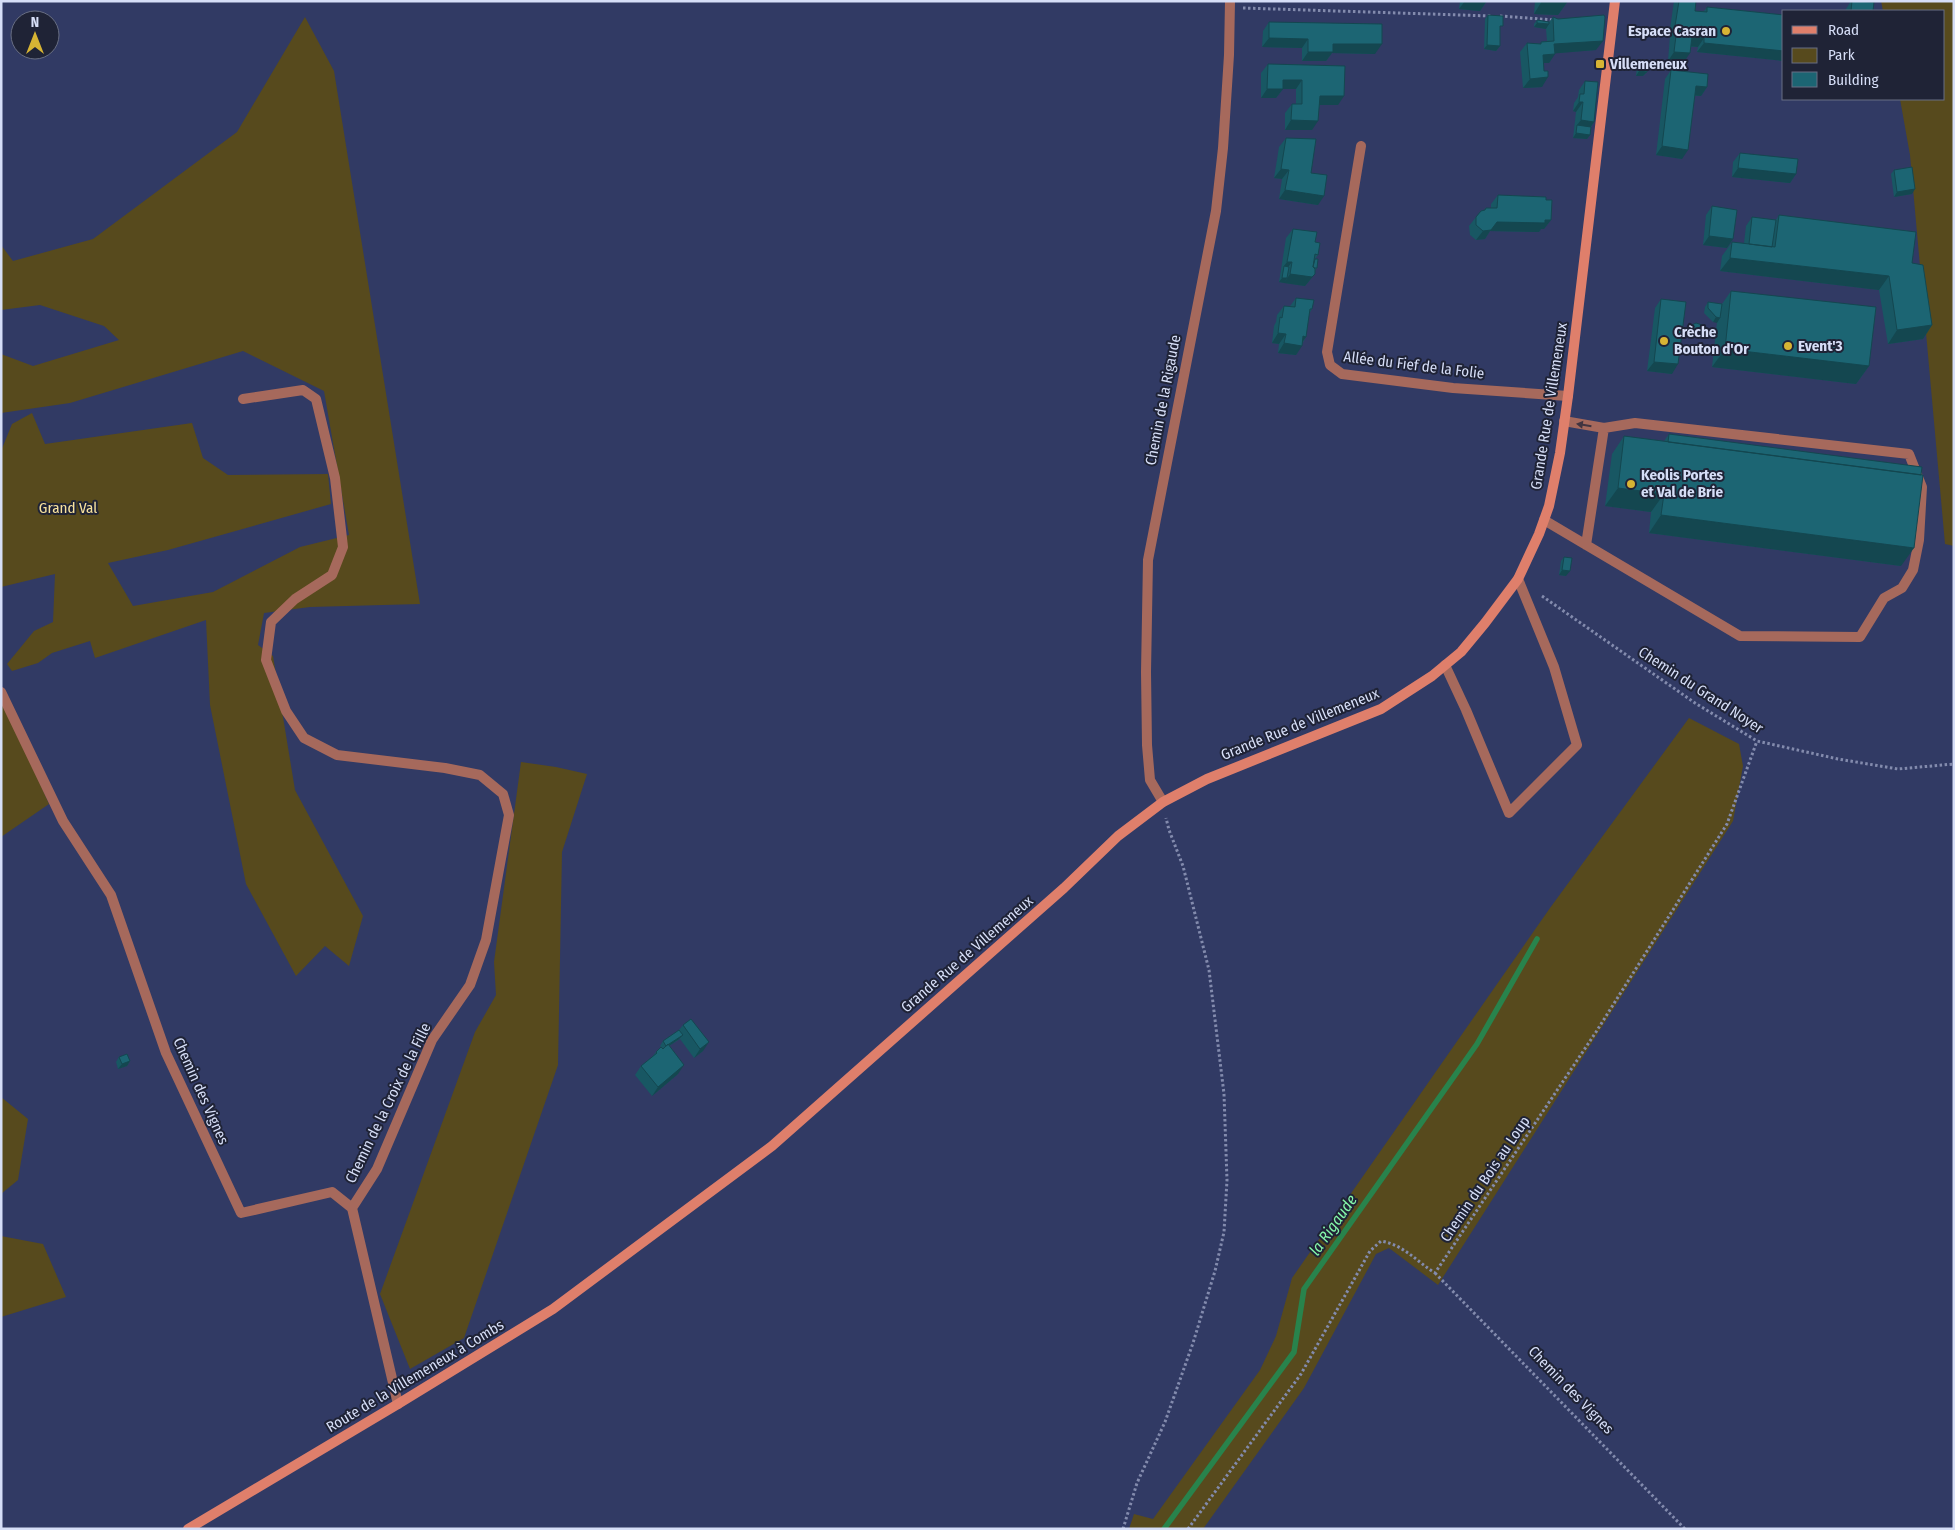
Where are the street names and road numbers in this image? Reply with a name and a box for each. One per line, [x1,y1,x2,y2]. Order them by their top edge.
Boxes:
street label: Grande Rue de Villemeneux [1527,321,1571,491]
street label: Chemin de la Rigaude [1142,333,1184,467]
street label: Allée du Fief de la Folie [1343,347,1485,383]
street label: Chemin du Grand Noyer [1635,643,1767,738]
street label: Grande Rue de Villemeneux [1218,684,1382,764]
street label: Grande Rue de Villemeneux [897,892,1037,1016]
street label: Chemin de la Croix de la Fille [341,1020,435,1186]
street label: Chemin des Vignes [169,1035,233,1147]
street label: Chemin du Bois au Loup [1436,1113,1534,1245]
street label: Route de la Villemeneux à Combs [323,1316,507,1436]
street label: Chemin des Vignes [1525,1342,1617,1438]

